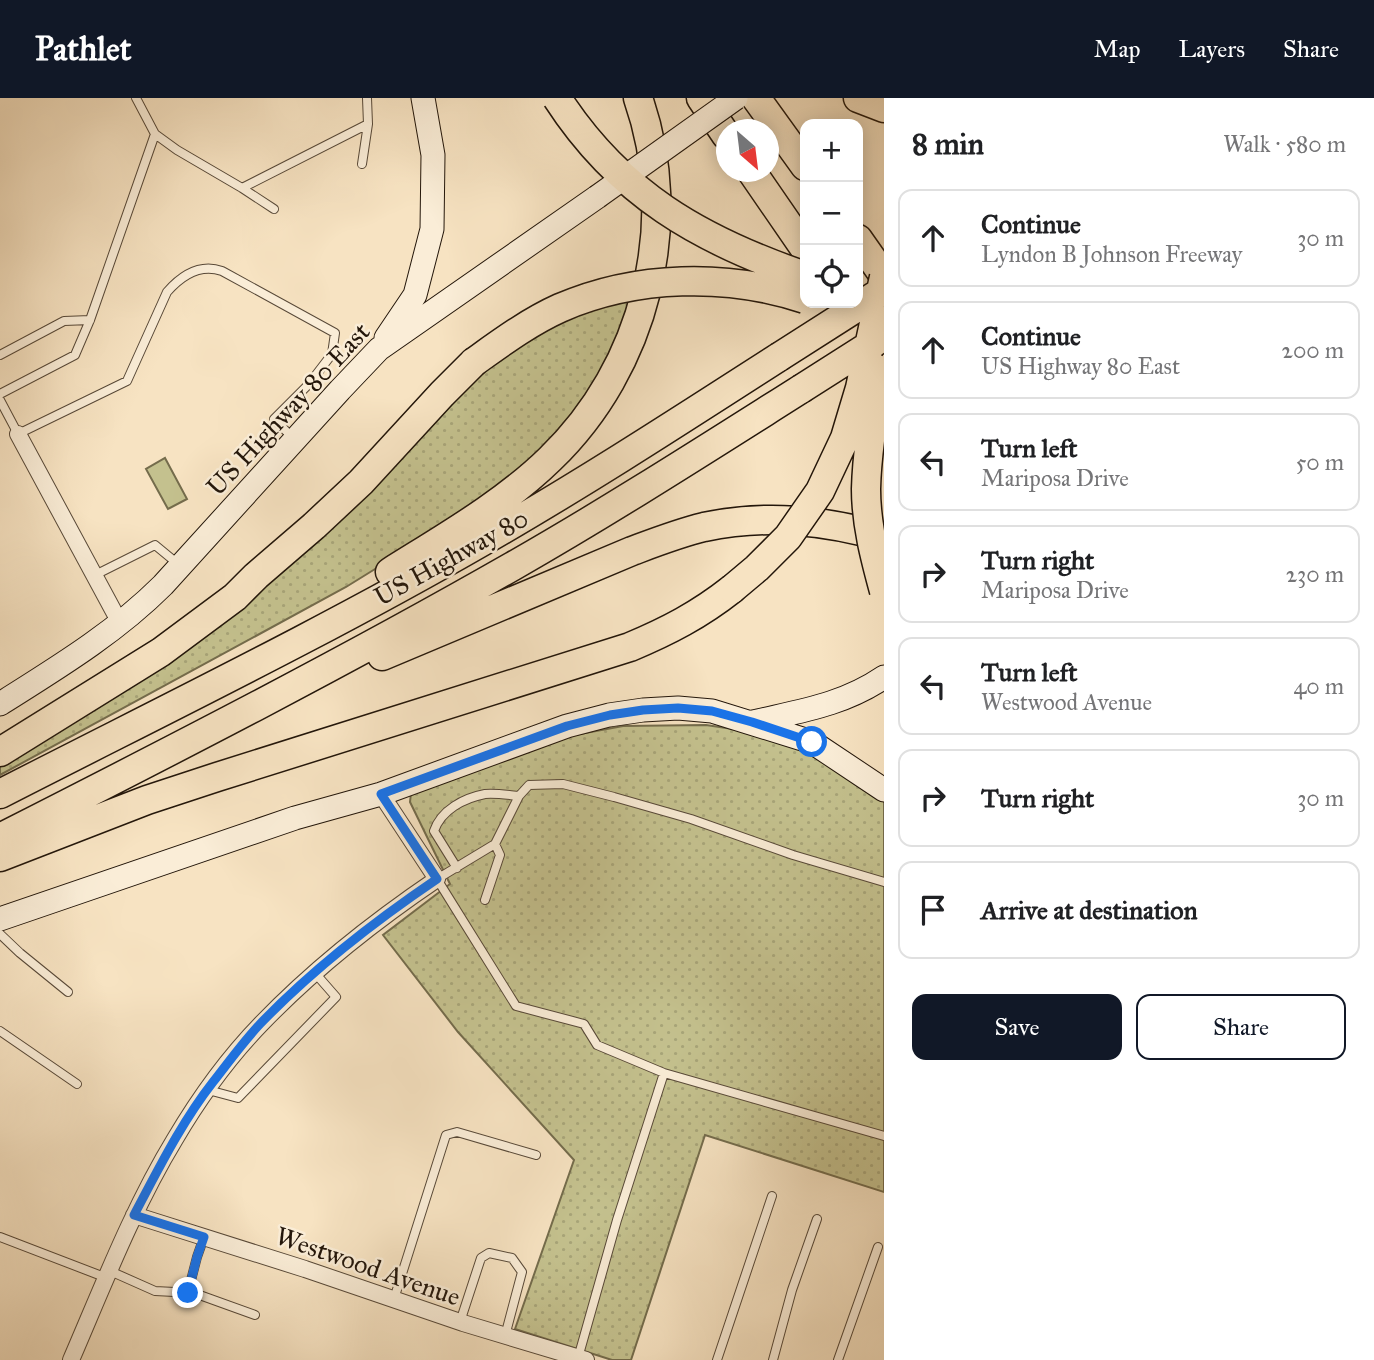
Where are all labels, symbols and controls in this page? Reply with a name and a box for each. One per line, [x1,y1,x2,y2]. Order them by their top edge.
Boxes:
text: Pathlet [35,29,132,69]
text: Map [1094,34,1141,64]
text: Layers [1179,34,1245,64]
text: Share [1283,34,1339,64]
north arrow [716,119,779,182]
map controls [800,119,863,308]
button: + [800,119,863,182]
text: 8 min [912,126,984,162]
text: Walk · 580 m [1223,130,1346,158]
button: − [800,182,863,245]
text: Continue [981,208,1081,240]
icon: ahead [914,219,952,257]
text: 30 m [1297,224,1344,252]
text: Lyndon B Johnson Freeway [981,240,1242,268]
button: locate [800,245,863,308]
street label: US Highway 80 East [200,316,376,502]
text: Continue [981,320,1081,352]
icon: ahead [914,331,952,369]
text: 200 m [1282,336,1344,364]
text: US Highway 80 East [981,352,1180,380]
text: Turn left [981,432,1077,464]
icon: left [914,443,952,481]
text: 50 m [1296,448,1344,476]
text: Mariposa Drive [981,464,1129,492]
street label: US Highway 80 [368,502,534,612]
text: Turn right [981,544,1094,576]
icon: right [914,555,952,593]
text: 230 m [1286,560,1344,588]
text: Mariposa Drive [981,576,1129,604]
text: Turn left [981,656,1077,688]
icon: left [914,667,952,705]
text: 40 m [1294,672,1344,700]
text: Westwood Avenue [981,688,1152,716]
route start [796,726,827,757]
icon: right [914,779,952,817]
text: Turn right [981,782,1094,814]
text: 30 m [1297,784,1344,812]
icon: arrive [914,891,952,929]
text: Arrive at destination [981,894,1198,926]
button: Save [912,994,1122,1060]
button: Share [1136,994,1346,1060]
street label: Westwood Avenue [271,1219,465,1313]
route end [172,1277,203,1308]

